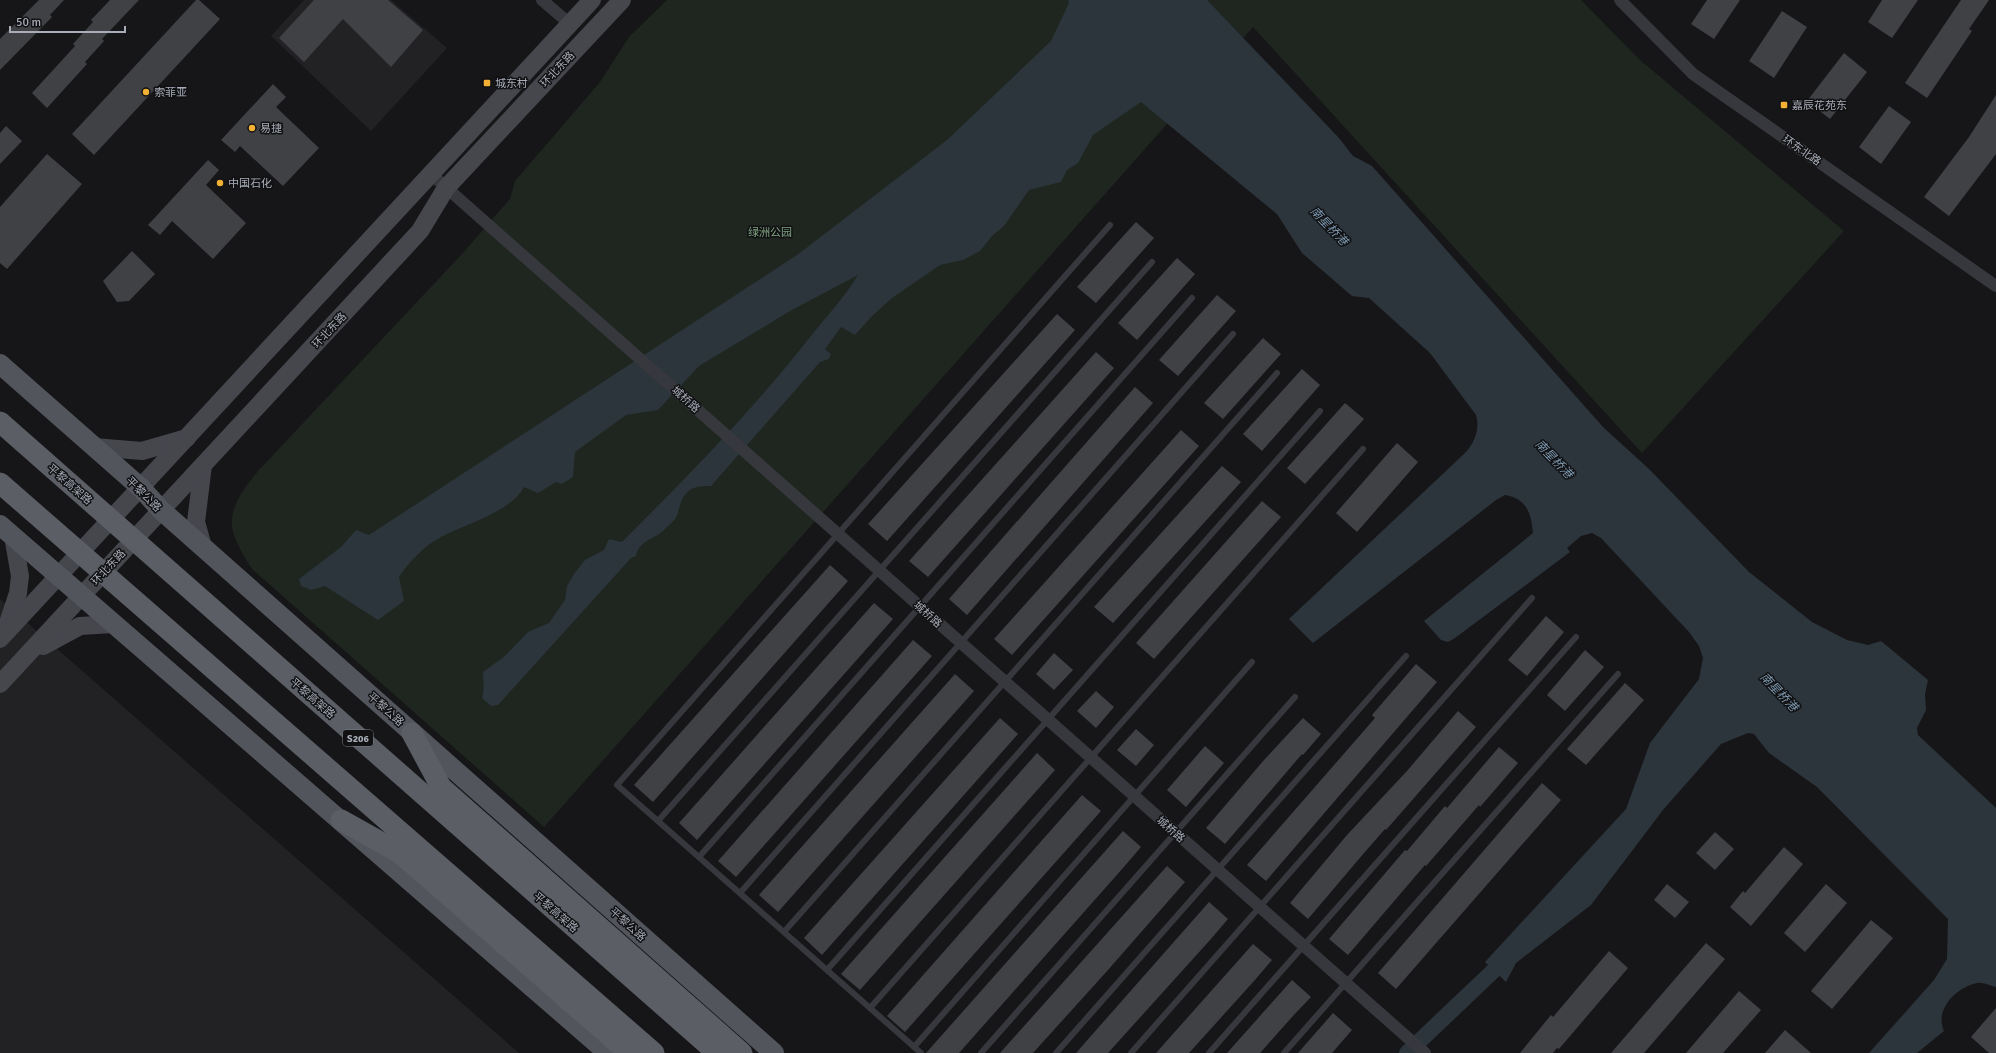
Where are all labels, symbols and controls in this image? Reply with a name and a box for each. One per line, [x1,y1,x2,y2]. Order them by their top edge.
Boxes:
scale bar [10,8,125,34]
text: 50 m [16,15,41,30]
street label: 环北东路 [538,49,577,90]
place label: 城东村 [495,77,528,90]
marker: 城东村 [482,78,492,88]
place label: 索菲亚 [154,86,187,99]
marker: 索菲亚 [141,87,151,97]
place label: 嘉辰花苑东 [1792,99,1847,112]
marker: 嘉辰花苑东 [1779,100,1789,110]
place label: 易捷 [260,122,282,135]
marker: 易捷 [247,123,257,133]
street label: 环东北路 [1780,132,1823,168]
place label: 中国石化 [228,177,272,190]
marker: 中国石化 [215,178,225,188]
water label: 南星桥港 [1307,204,1352,250]
park label: 绿洲公园 [748,226,792,239]
street label: 环北东路 [310,310,349,351]
street label: 城桥路 [669,384,702,415]
water label: 南星桥港 [1532,437,1577,483]
street label: 平黎高架路 [45,461,95,507]
street label: 平黎公路 [123,474,164,515]
street label: 环北东路 [89,547,128,588]
street label: 城桥路 [911,599,944,630]
water label: 南星桥港 [1757,670,1802,716]
street label: 平黎高架路 [288,675,338,721]
street label: 平黎公路 [365,690,406,729]
road number: S206 [343,730,373,746]
street label: 城桥路 [1154,814,1187,845]
street label: 平黎高架路 [531,889,581,935]
street label: 平黎公路 [607,905,648,944]

